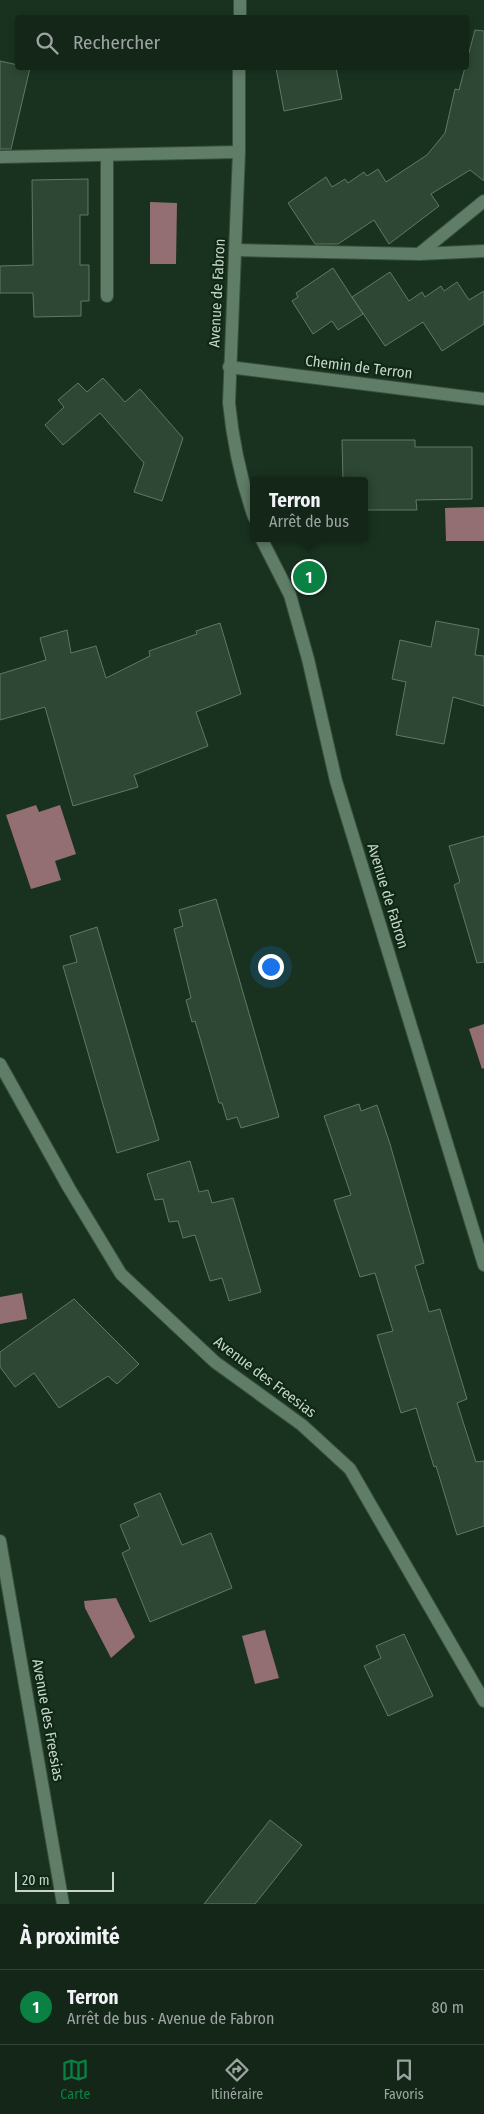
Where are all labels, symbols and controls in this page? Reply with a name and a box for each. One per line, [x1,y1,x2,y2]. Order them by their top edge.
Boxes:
search box [15,15,469,70]
icon: search [33,29,61,57]
text: Rechercher [73,31,160,54]
street label: Avenue de Fabron [205,238,229,348]
street label: Chemin de Terron [304,351,414,383]
popup [250,477,368,542]
text: Terron [269,489,320,512]
text: Arrêt de bus [269,512,349,531]
pin: 1 [293,558,325,596]
street label: Avenue de Fabron [363,841,413,951]
your location [258,954,284,980]
street label: Avenue des Freesias [210,1333,320,1421]
street label: Avenue des Freesias [28,1658,68,1782]
scale bar [15,1869,114,1892]
text: 20 m [22,1872,50,1889]
text: À proximité [20,1924,120,1950]
text: Terron [67,1986,118,2009]
text: 1 [33,1998,39,2017]
text: 80 m [432,1998,464,2017]
text: Arrêt de bus · Avenue de Fabron [67,2009,274,2028]
tab: Carte [60,2056,90,2103]
tab: Itinéraire [211,2056,263,2103]
tab: Favoris [384,2056,424,2103]

